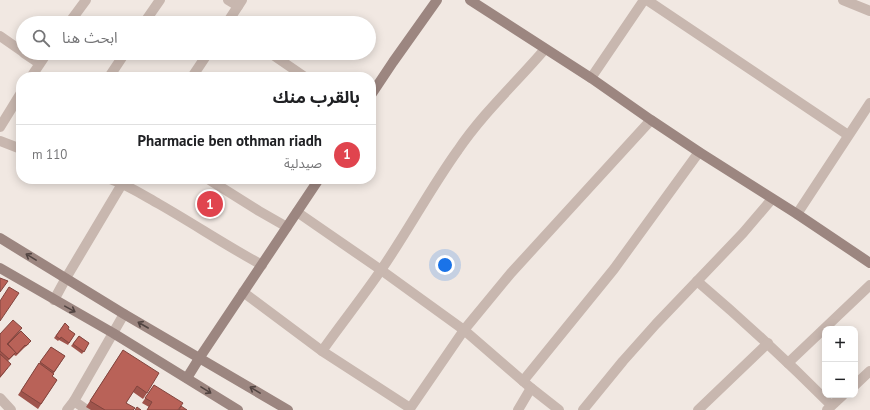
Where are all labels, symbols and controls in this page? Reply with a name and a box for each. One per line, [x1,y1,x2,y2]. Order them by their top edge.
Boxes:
search box [16,16,376,60]
icon: search [30,27,52,49]
text: ابحث هنا [62,28,118,47]
text: بالقرب منك [273,86,360,108]
text: Pharmacie ben othman riadh [137,131,322,150]
text: 110 m [32,146,67,163]
text: 1 [343,146,351,163]
text: صيدلية [284,155,322,172]
pin: 1 [197,189,223,219]
one-way arrow [25,253,37,261]
your location [435,255,455,275]
one-way arrow [64,305,76,313]
one-way arrow [137,320,149,328]
map controls [822,326,858,398]
button: + [822,326,858,362]
button: − [822,362,858,398]
one-way arrow [200,386,212,394]
one-way arrow [249,386,261,394]

